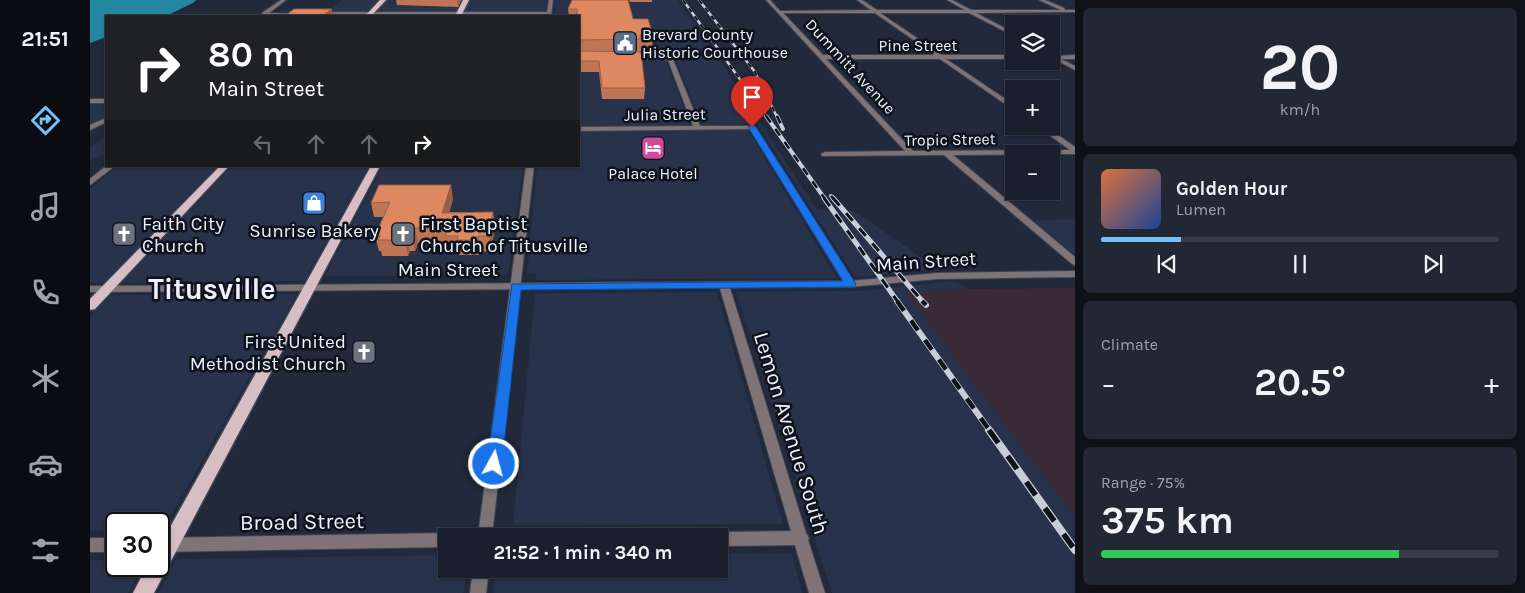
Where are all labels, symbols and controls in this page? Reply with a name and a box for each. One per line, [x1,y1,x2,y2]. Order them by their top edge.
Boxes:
street label: Dummitt Avenue [802,15,900,118]
map controls [1005,15,1060,200]
button: layers [1005,15,1060,70]
place label: Brevard County Historic Courthouse [642,25,788,62]
text: 21:51 [21,26,69,52]
text: 20 [1260,29,1340,105]
public building icon: Brevard County Historic Courthouse [612,30,638,56]
text: 80 m [208,34,295,75]
icon: right [125,35,190,100]
street label: Pine Street [878,36,958,55]
text: Main Street [208,76,324,102]
pin [731,76,773,127]
button: + [1005,80,1060,135]
icon: arrive [738,83,766,111]
text: km/h [1280,100,1320,119]
icon: directions [28,103,63,138]
street label: Julia Street [624,104,706,125]
street label: Tropic Street [904,129,996,150]
icon: left [249,130,277,158]
icon: ahead [302,130,330,158]
icon: ahead [355,130,383,158]
icon: right [408,130,436,158]
hotel icon: Palace Hotel [640,135,666,161]
button: − [1005,145,1060,200]
place label: Palace Hotel [608,164,698,183]
text: Golden Hour [1176,178,1287,200]
icon: music [28,189,63,224]
shop icon: Sunrise Bakery [301,190,327,216]
text: Lumen [1176,200,1226,219]
place label: Faith City Church [142,213,224,257]
place label: First Baptist Church of Titusville [420,213,588,257]
place label: Sunrise Bakery [249,220,379,242]
church icon: Faith City Church [111,221,137,247]
church icon: First Baptist Church of Titusville [390,221,416,247]
street label: Main Street [875,248,977,276]
icon: previous [1153,250,1181,278]
icon: pause [1286,250,1314,278]
icon: next [1419,250,1447,278]
street label: Main Street [398,259,498,281]
district label: Titusville [148,272,276,306]
icon: phone [28,275,63,310]
street label: Lemon Avenue South [748,329,834,538]
place label: First United Methodist Church [190,331,346,375]
text: Climate [1101,335,1158,354]
church icon: First United Methodist Church [351,339,377,365]
text: 20.5° [1254,360,1346,405]
icon: climate [28,361,63,396]
text: − [1101,367,1116,400]
text: + [1484,367,1499,400]
position arrow [467,437,519,489]
icon: car [28,447,63,482]
text: Range · 75% [1101,473,1185,492]
text: 375 km [1101,498,1234,543]
street label: Broad Street [240,508,364,536]
speed limit sign: 30 [105,512,170,577]
icon: filters [28,533,63,568]
text: 21:52 · 1 min · 340 m [494,542,673,564]

